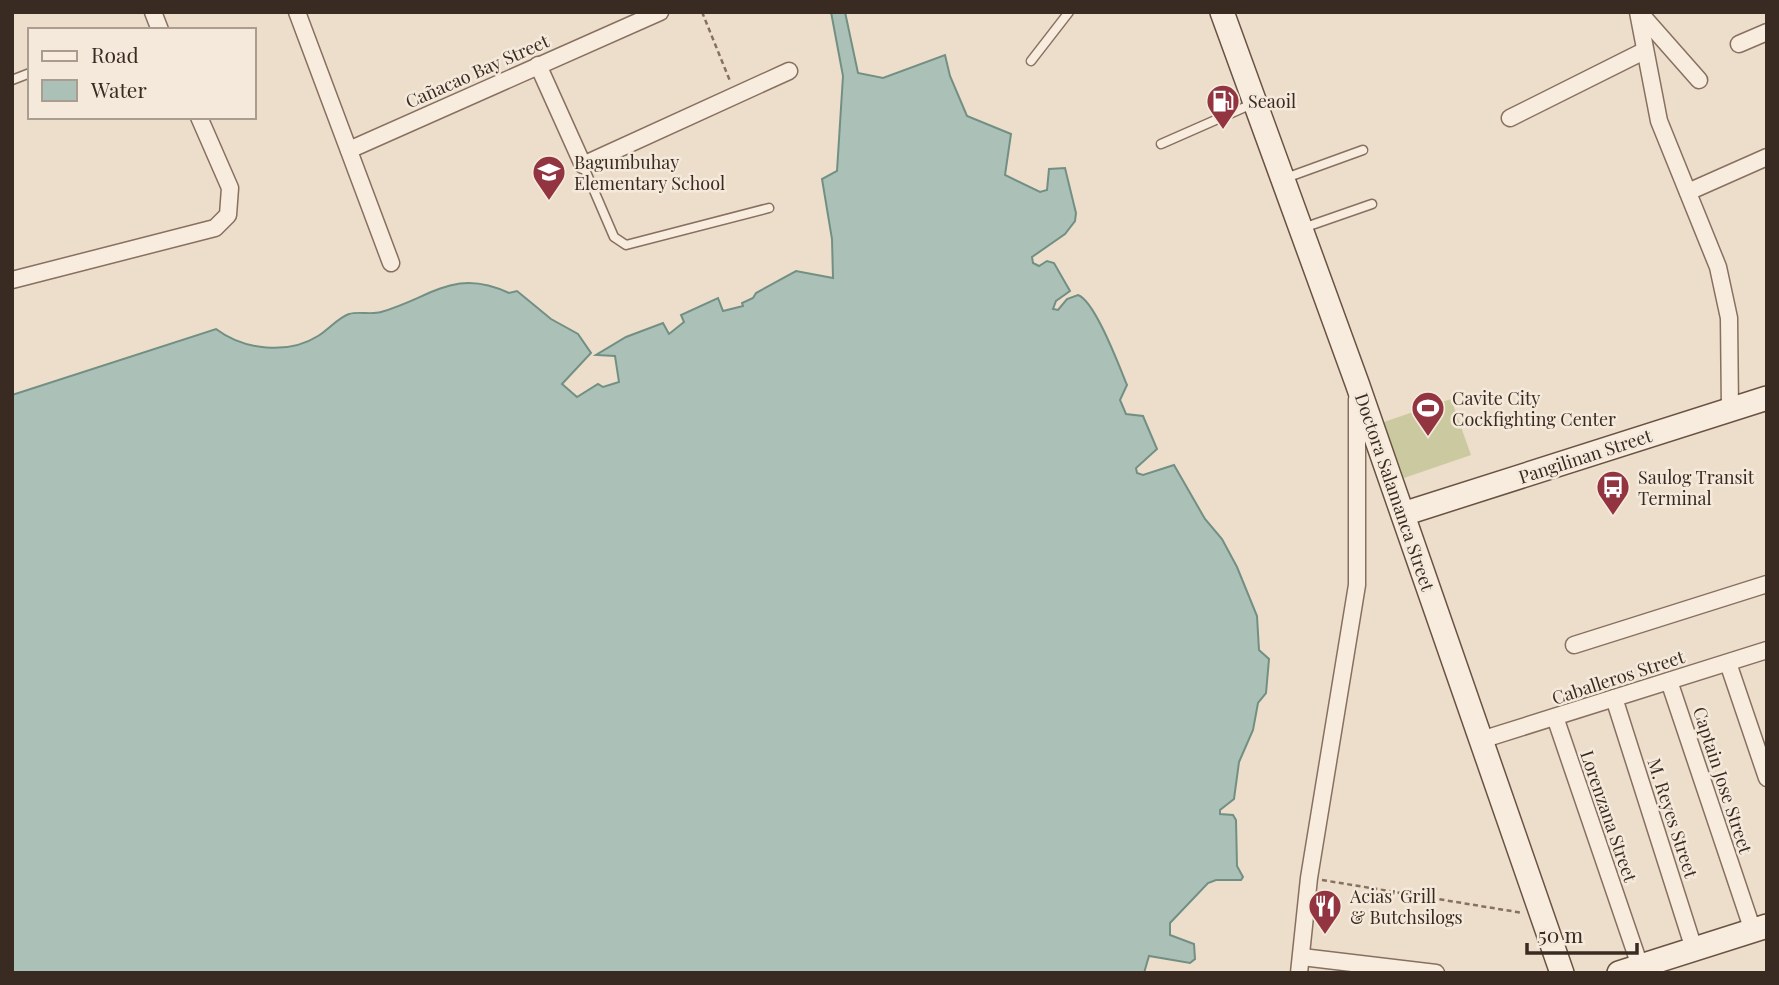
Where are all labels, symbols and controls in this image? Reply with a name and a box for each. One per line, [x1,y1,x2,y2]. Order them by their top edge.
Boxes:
legend [28,28,256,119]
street label: Cañacao Bay Street [401,28,553,113]
text: Road [91,40,139,68]
text: Water [90,75,147,103]
fuel station icon: Seaoil [1204,82,1242,131]
place label: Seaoil [1248,89,1296,113]
place label: Bagumbuhay Elementary School [574,150,725,195]
school or university icon: Bagumbuhay Elementary School [530,153,568,202]
place label: Cavite City Cockfighting Center [1452,386,1616,431]
sports icon: Cavite City Cockfighting Center [1409,389,1447,438]
street label: Doctora Salamanca Street [1350,390,1440,595]
street label: Pangilinan Street [1515,423,1655,489]
place label: Saulog Transit Terminal [1638,465,1755,510]
bus stop icon: Saulog Transit Terminal [1594,468,1632,517]
street label: Caballeros Street [1549,644,1688,710]
street label: Captain Jose Street [1688,704,1758,857]
street label: Lorenzana Street [1575,747,1643,886]
street label: M. Reyes Street [1642,755,1704,881]
place label: Acias' Grill & Butchsilogs [1349,884,1463,929]
restaurant icon: Acias' Grill & Butchsilogs [1306,887,1344,936]
scale bar [1527,912,1637,956]
text: 50 m [1538,920,1584,948]

